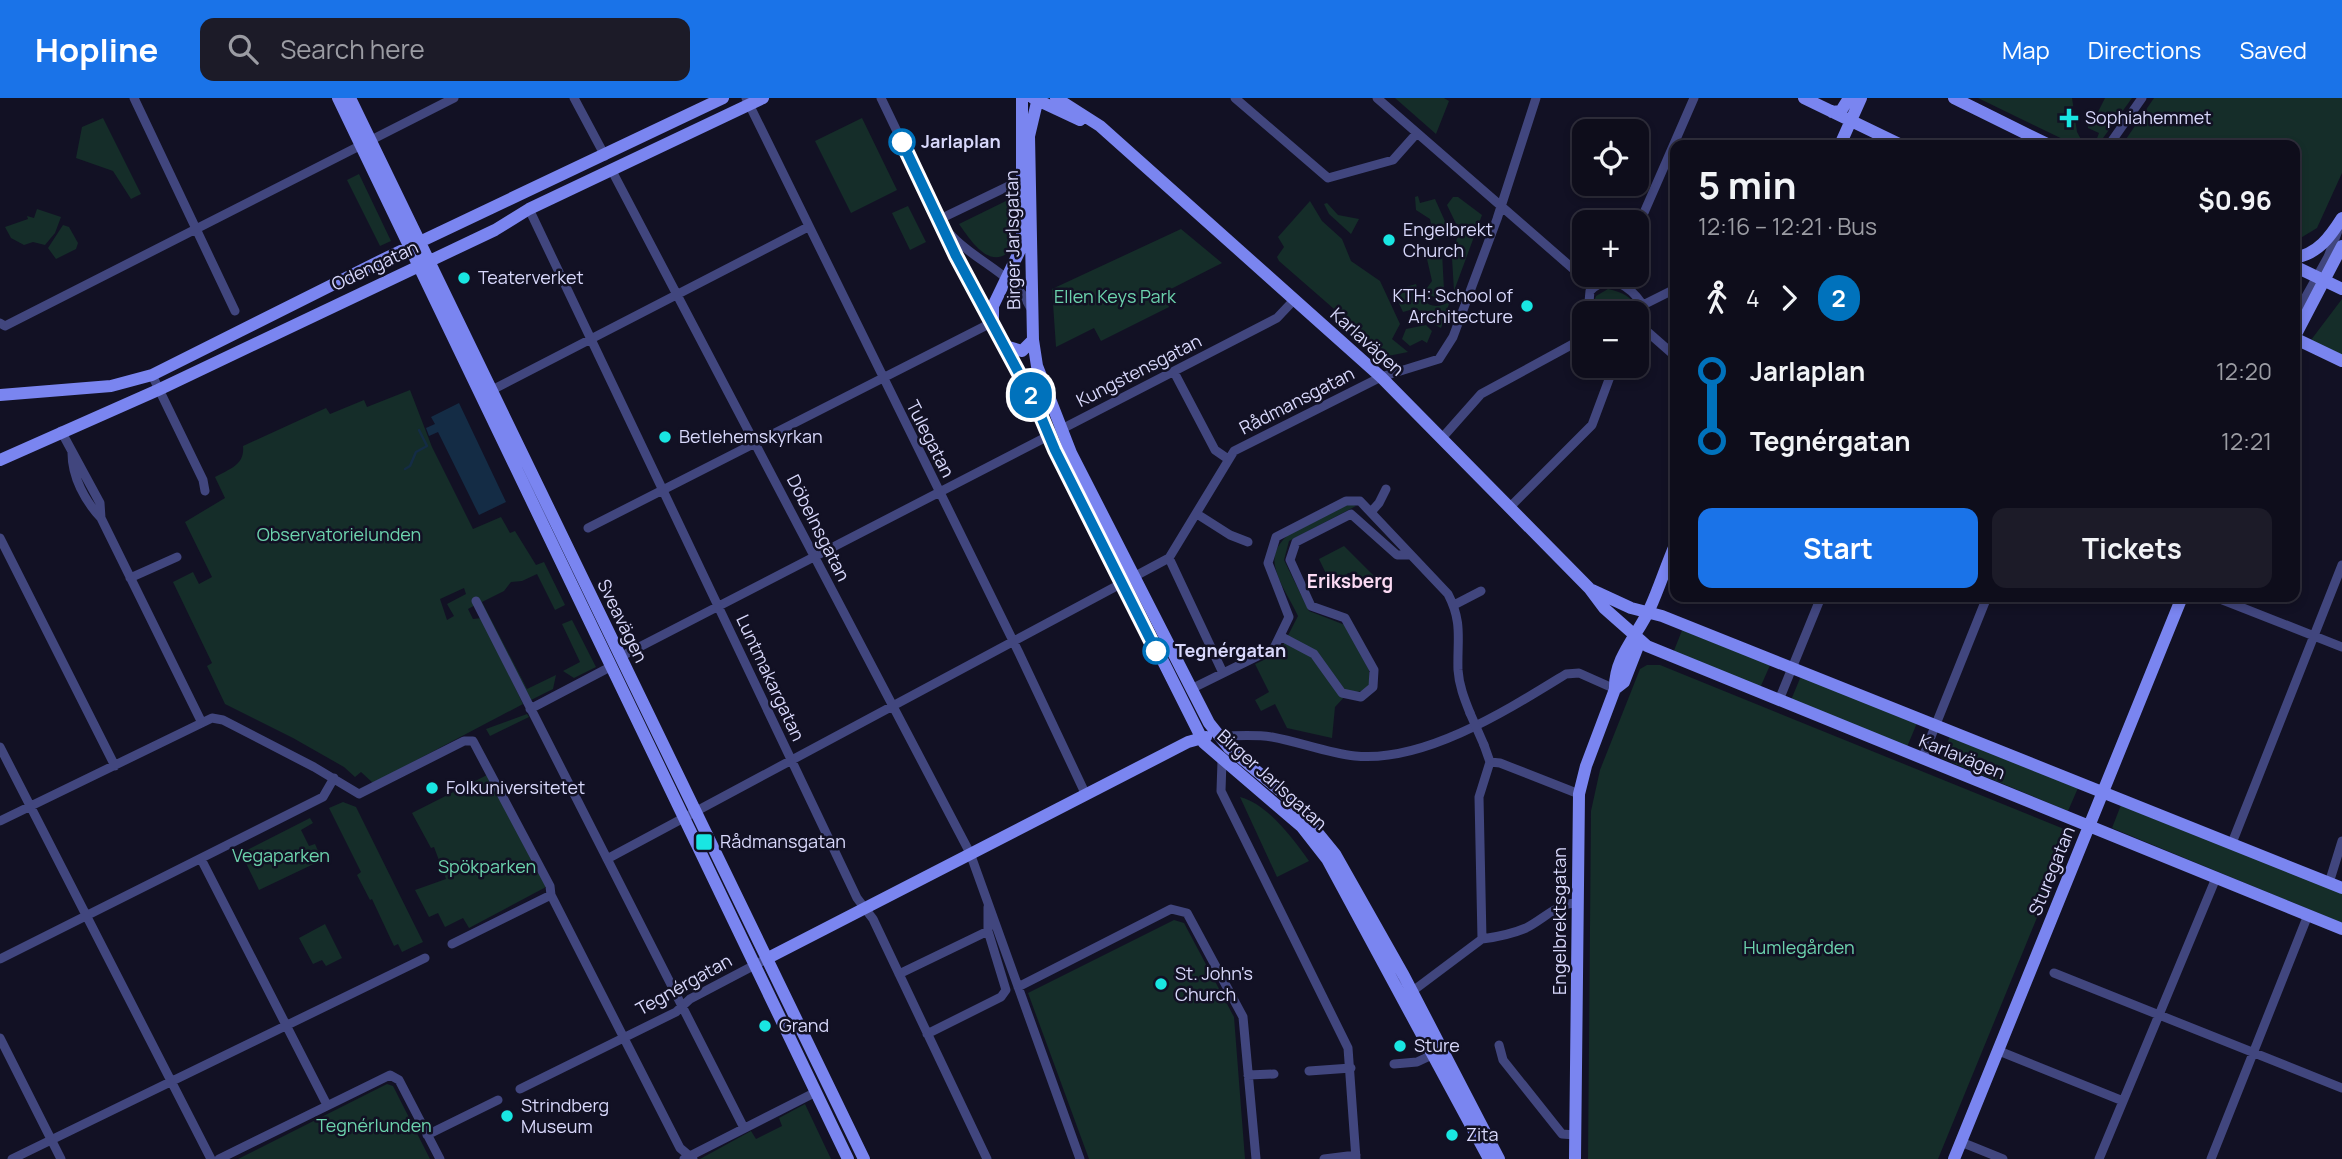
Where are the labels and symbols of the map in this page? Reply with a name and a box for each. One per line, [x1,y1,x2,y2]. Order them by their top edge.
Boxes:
place label: Sophiahemmet [2085,105,2211,129]
marker: Sophiahemmet [2059,108,2079,128]
marker: Jarlaplan [889,129,915,155]
place label: Jarlaplan [921,129,1001,153]
street label: Birger Jarlsgatan [999,170,1025,310]
place label: Engelbrekt Church [1403,217,1493,262]
marker: Engelbrekt Church [1381,232,1397,248]
street label: Odengatan [327,235,422,296]
place label: Teaterverket [478,265,584,289]
marker: Teaterverket [456,270,472,286]
place label: KTH: School of Architecture [1392,283,1514,328]
park label: Ellen Keys Park [1054,284,1177,308]
marker: KTH: School of Architecture [1519,298,1535,314]
street label: Karlavägen [1326,302,1410,381]
street label: Kungstensgatan [1072,328,1205,412]
street label: Rådmansgatan [1235,361,1358,439]
line badge: 2 [1008,372,1054,418]
street label: Tulegatan [901,396,961,481]
place label: Betlehemskyrkan [679,424,823,448]
marker: Betlehemskyrkan [657,429,673,445]
street label: Döbelnsgatan [782,470,856,585]
park label: Observatorielunden [257,522,421,546]
district label: Eriksberg [1307,568,1393,594]
street label: Sveavägen [592,575,653,666]
street label: Luntmakargatan [731,611,811,745]
marker: Tegnérgatan [1143,638,1169,664]
place label: Tegnérgatan [1175,638,1286,662]
street label: Birger Jarlsgatan [1213,724,1333,835]
street label: Karlavägen [1916,728,2009,784]
place label: Folkuniversitetet [446,775,585,799]
marker: Folkuniversitetet [424,780,440,796]
street label: Sturegatan [2022,822,2080,919]
place label: Rådmansgatan [720,829,846,853]
marker: Rådmansgatan [694,832,714,852]
park label: Vegaparken [232,843,330,867]
street label: Engelbrektsgatan [1547,847,1571,995]
park label: Spökparken [438,854,536,878]
park label: Humlegården [1743,935,1855,959]
street label: Tegnérgatan [631,948,736,1020]
place label: St. John's Church [1175,961,1253,1006]
marker: St. John's Church [1153,976,1169,992]
place label: Grand [779,1013,829,1037]
marker: Grand [757,1018,773,1034]
place label: Sture [1414,1033,1460,1057]
marker: Sture [1392,1038,1408,1054]
place label: Strindberg Museum [521,1093,609,1138]
marker: Strindberg Museum [499,1108,515,1124]
park label: Tegnérlunden [316,1113,432,1137]
place label: Zita [1466,1122,1498,1146]
marker: Zita [1444,1127,1460,1143]

